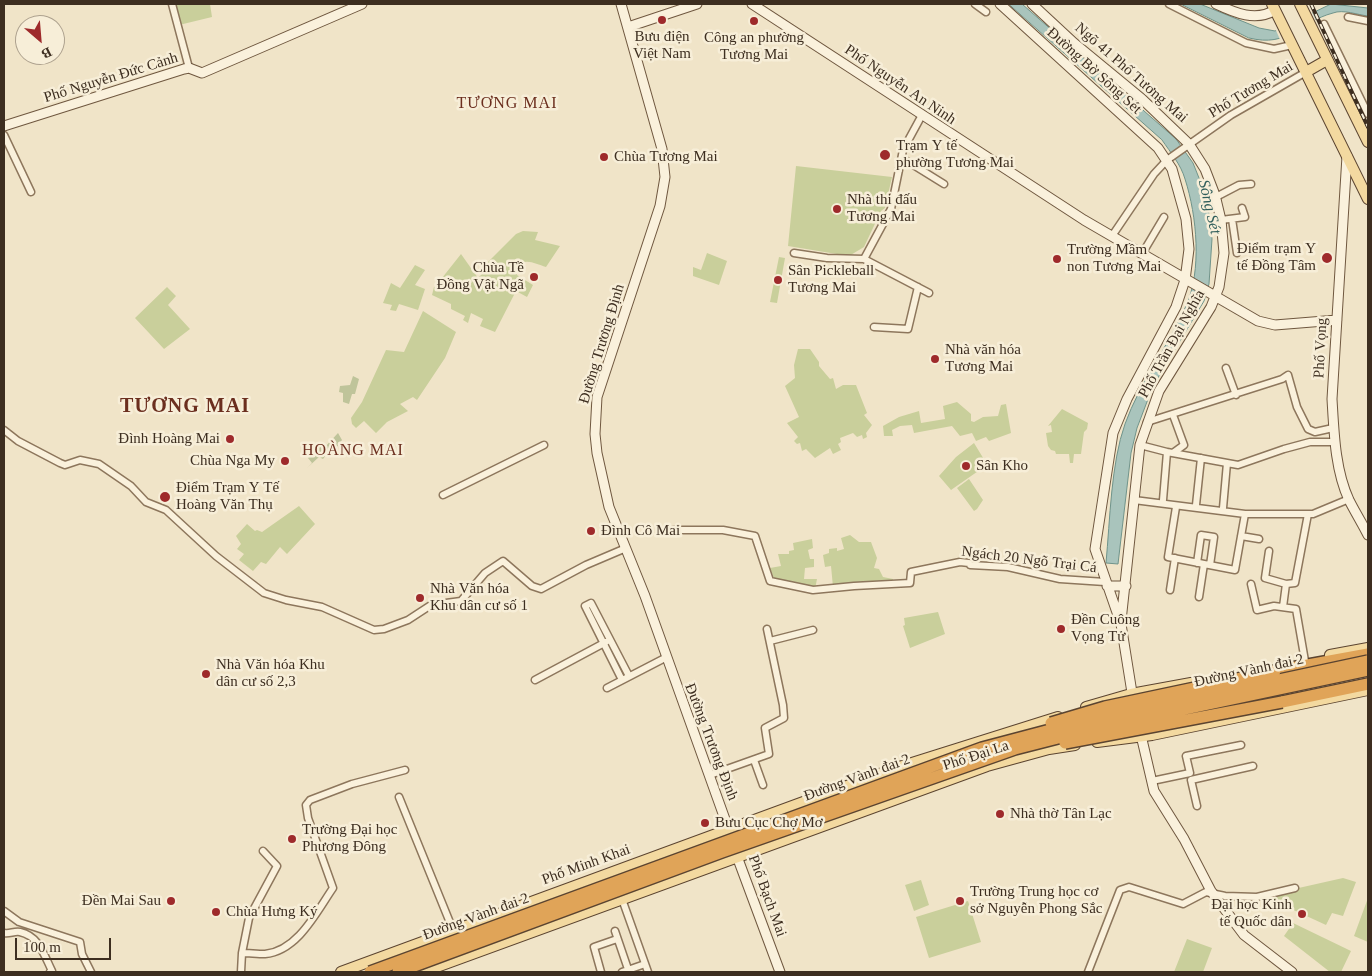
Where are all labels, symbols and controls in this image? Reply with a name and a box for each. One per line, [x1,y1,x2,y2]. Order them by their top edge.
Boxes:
marker: Bưu điện Việt Nam [656,14,668,26]
north arrow [15,15,65,65]
marker: Công an phường Tương Mai [748,15,760,27]
street label: Ngõ 41 Phố Tương Mai [1071,19,1191,127]
street label: Đường Bờ Sông Sét [1043,24,1145,118]
place label: Bưu điện Việt Nam [633,28,691,63]
place label: Công an phường Tương Mai [704,29,804,64]
street label: Phố Nguyễn An Ninh [841,41,959,129]
text: B [39,44,54,62]
street label: Phố Nguyễn Đức Cảnh [42,49,180,107]
street label: Phố Tương Mai [1206,58,1296,122]
district label: TƯƠNG MAI [455,94,559,114]
place label: Trạm Y tế phường Tương Mai [896,137,1014,172]
place label: Chùa Tương Mai [614,148,718,166]
marker: Trạm Y tế phường Tương Mai [878,148,892,162]
marker: Chùa Tương Mai [598,151,610,163]
water label: Sông Sét [1193,178,1225,236]
place label: Nhà thi đấu Tương Mai [847,191,917,226]
marker: Nhà thi đấu Tương Mai [831,203,843,215]
place label: Điểm trạm Y tế Đồng Tâm [1237,240,1316,275]
place label: Trường Mầm non Tương Mai [1067,241,1161,276]
marker: Điểm trạm Y tế Đồng Tâm [1320,251,1334,265]
marker: Trường Mầm non Tương Mai [1051,253,1063,265]
place label: Chùa Tề Đồng Vật Ngã [437,259,524,294]
place label: Sân Pickleball Tương Mai [788,262,874,297]
marker: Chùa Tề Đồng Vật Ngã [528,271,540,283]
marker: Sân Pickleball Tương Mai [772,274,784,286]
street label: Đường Trương Định [575,282,629,406]
street label: Phố Trần Đại Nghĩa [1135,287,1209,401]
street label: Phố Vọng [1310,317,1332,379]
place label: Nhà văn hóa Tương Mai [945,341,1021,376]
marker: Nhà văn hóa Tương Mai [929,353,941,365]
district label: TƯƠNG MAI [119,395,251,419]
place label: Đình Hoàng Mai [118,430,220,448]
marker: Đình Hoàng Mai [224,433,236,445]
district label: HOÀNG MAI [301,441,405,461]
place label: Chùa Nga My [190,452,275,470]
marker: Chùa Nga My [279,455,291,467]
place label: Sân Kho [976,457,1028,475]
marker: Sân Kho [960,460,972,472]
place label: Điểm Trạm Y Tế Hoàng Văn Thụ [176,479,279,514]
marker: Điểm Trạm Y Tế Hoàng Văn Thụ [158,490,172,504]
place label: Đình Cô Mai [601,522,680,540]
marker: Đình Cô Mai [585,525,597,537]
street label: Ngách 20 Ngõ Trại Cá [960,543,1098,577]
place label: Nhà Văn hóa Khu dân cư số 1 [430,580,528,615]
marker: Nhà Văn hóa Khu dân cư số 1 [414,592,426,604]
place label: Đền Cuông Vọng Tử [1071,611,1140,646]
marker: Đền Cuông Vọng Tử [1055,623,1067,635]
street label: Đường Vành đai 2 [1193,651,1305,691]
place label: Nhà Văn hóa Khu dân cư số 2,3 [216,656,325,691]
marker: Nhà Văn hóa Khu dân cư số 2,3 [200,668,212,680]
street label: Đường Trương Định [680,681,742,803]
street label: Phố Đại La [941,737,1011,775]
street label: Đường Vành đai 2 [802,750,912,806]
place label: Nhà thờ Tân Lạc [1010,805,1112,823]
marker: Nhà thờ Tân Lạc [994,808,1006,820]
place label: Bưu Cục Chợ Mơ [715,814,823,832]
marker: Bưu Cục Chợ Mơ [699,817,711,829]
place label: Trường Đại học Phương Đông [302,821,398,856]
marker: Trường Đại học Phương Đông [286,833,298,845]
street label: Phố Minh Khai [539,841,633,889]
street label: Phố Bạch Mai [744,853,790,939]
place label: Trường Trung học cơ sở Nguyễn Phong Sắc [970,883,1103,918]
street label: Đường Vành đai 2 [421,889,531,945]
place label: Đền Mai Sau [82,892,161,910]
marker: Đền Mai Sau [165,895,177,907]
marker: Trường Trung học cơ sở Nguyễn Phong Sắc [954,895,966,907]
place label: Đại học Kinh tế Quốc dân [1211,896,1292,931]
place label: Chùa Hưng Ký [226,903,317,921]
marker: Chùa Hưng Ký [210,906,222,918]
marker: Đại học Kinh tế Quốc dân [1296,908,1308,920]
scale bar [18,928,114,960]
text: 100 m [23,939,61,955]

